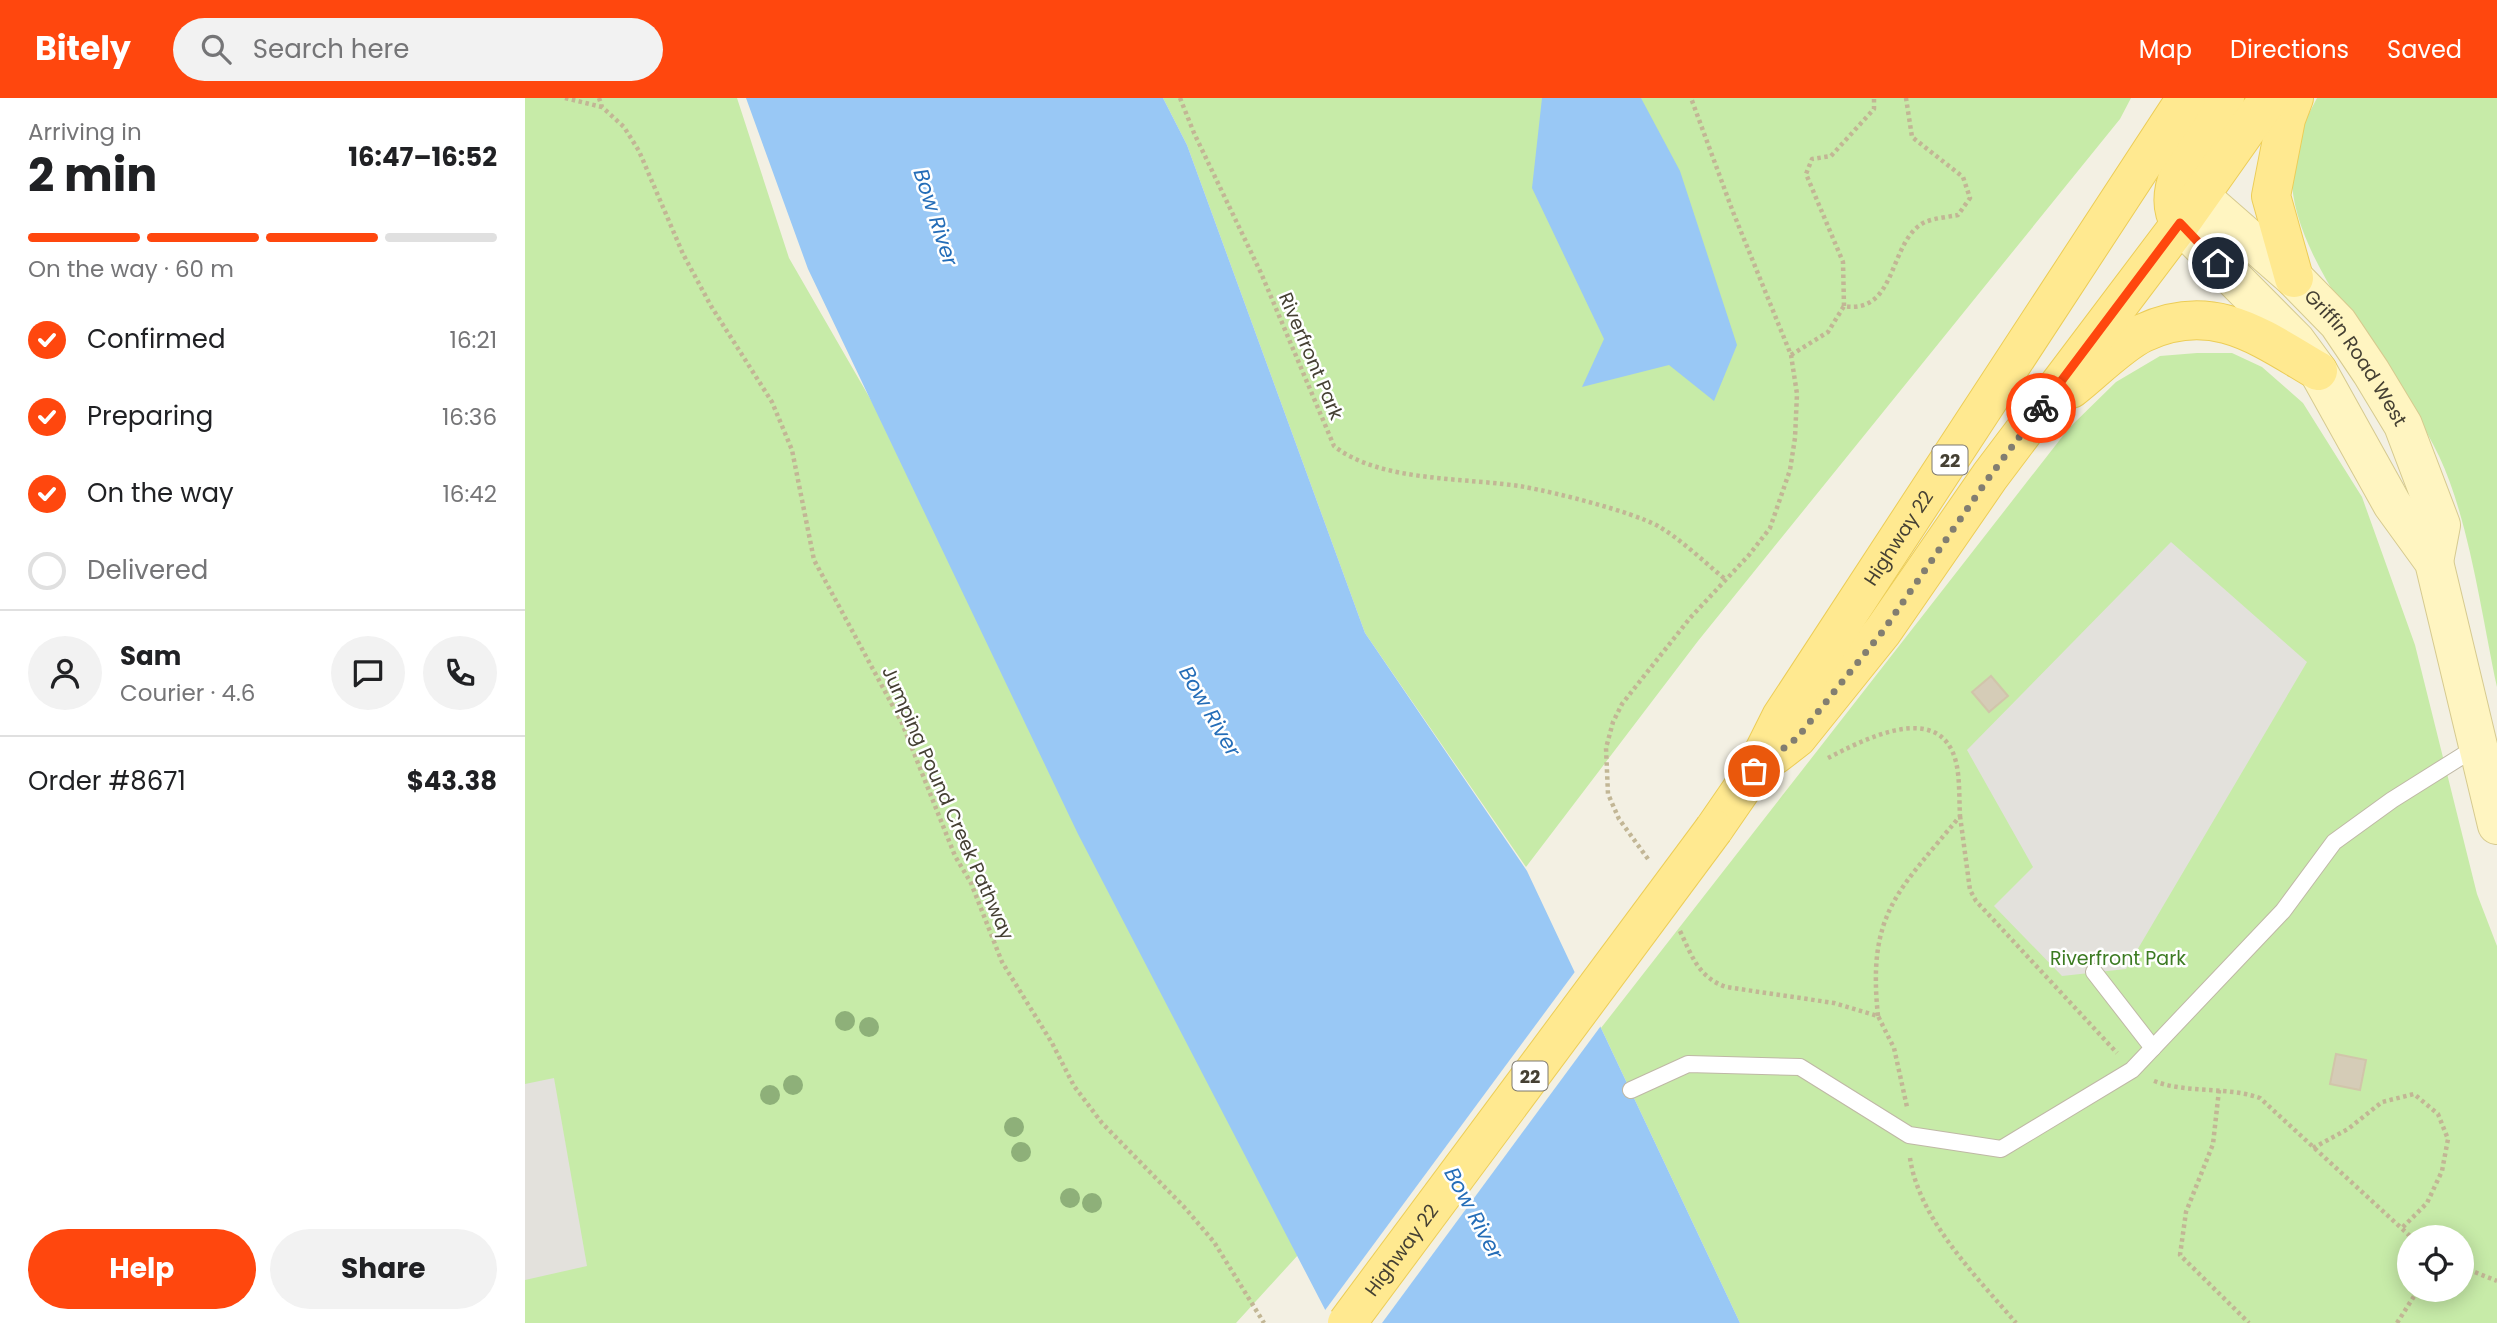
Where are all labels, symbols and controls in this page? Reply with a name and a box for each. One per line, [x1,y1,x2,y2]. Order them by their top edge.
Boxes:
search box [173,18,663,81]
text: Bitely [35,25,131,72]
icon: search [197,30,235,68]
text: Search here [253,31,409,67]
text: Map [2139,33,2192,66]
text: Directions [2230,33,2349,66]
text: Saved [2387,33,2462,66]
text: Arriving in [28,116,142,148]
text: 16:47–16:52 [348,139,497,175]
text: 2 min [28,143,157,207]
water label: Bow River [907,165,966,270]
pin [2188,233,2248,293]
icon: home [2199,244,2237,282]
text: On the way · 60 m [28,253,234,285]
street label: Griffin Road West [2298,283,2414,431]
street label: Riverfront Park [1272,288,1350,424]
icon: check [28,321,66,359]
text: Confirmed [87,321,225,357]
text: 16:21 [450,324,497,356]
courier [2006,373,2076,443]
icon: bike [2022,389,2060,427]
icon: check [28,398,66,436]
text: Preparing [87,398,213,434]
text: 16:36 [442,401,497,433]
road number: 22 [1933,446,1967,474]
icon: check [28,475,66,513]
text: On the way [87,475,234,511]
text: 16:42 [442,478,497,510]
street label: Highway 22 [1857,485,1939,591]
text: Delivered [87,552,208,588]
button: person [28,636,102,710]
button: chat [331,636,405,710]
button: phone [423,636,497,710]
text: Sam [120,638,181,674]
water label: Bow River [1172,660,1248,763]
street label: Jumping Pound Creek Pathway [875,662,1021,944]
text: Courier · 4.6 [120,677,255,709]
pin [1724,741,1784,801]
icon: bag [1735,752,1773,790]
text: Order #8671 [28,763,186,799]
text: $43.38 [407,763,497,799]
park label: Riverfront Park [2050,945,2186,972]
road number: 22 [1513,1062,1548,1091]
water label: Bow River [1438,1162,1511,1265]
street label: Highway 22 [1358,1198,1445,1302]
map controls [2397,1225,2474,1302]
button: locate [2397,1225,2474,1302]
button: Help [28,1229,256,1309]
button: Share [270,1229,497,1309]

